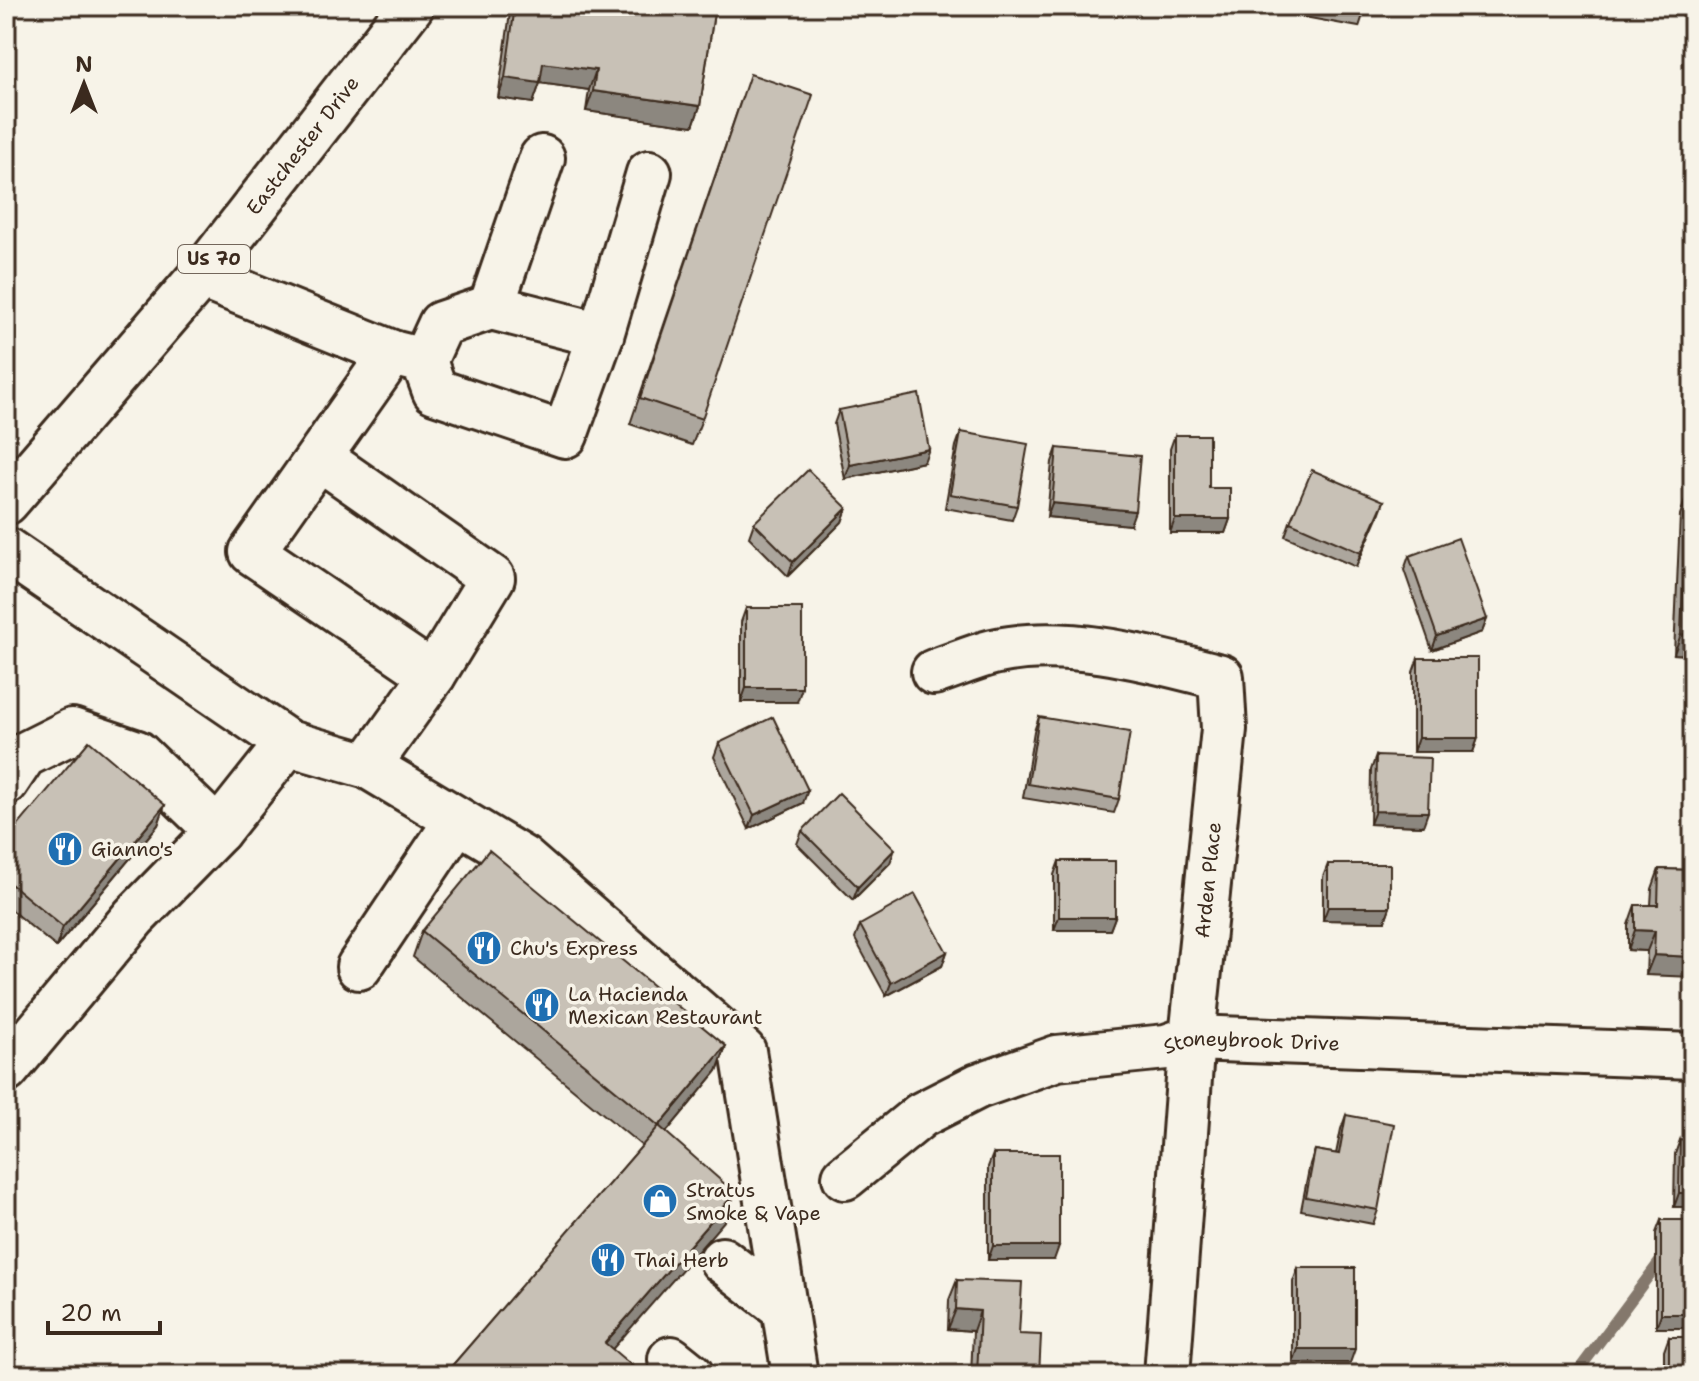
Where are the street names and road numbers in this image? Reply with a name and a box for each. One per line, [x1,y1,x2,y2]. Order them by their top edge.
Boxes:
street label: Eastchester Drive [240,71,365,220]
road number: US 70 [178,245,250,273]
street label: Arden Place [1189,821,1227,939]
street label: Stoneybrook Drive [1160,1025,1340,1060]

